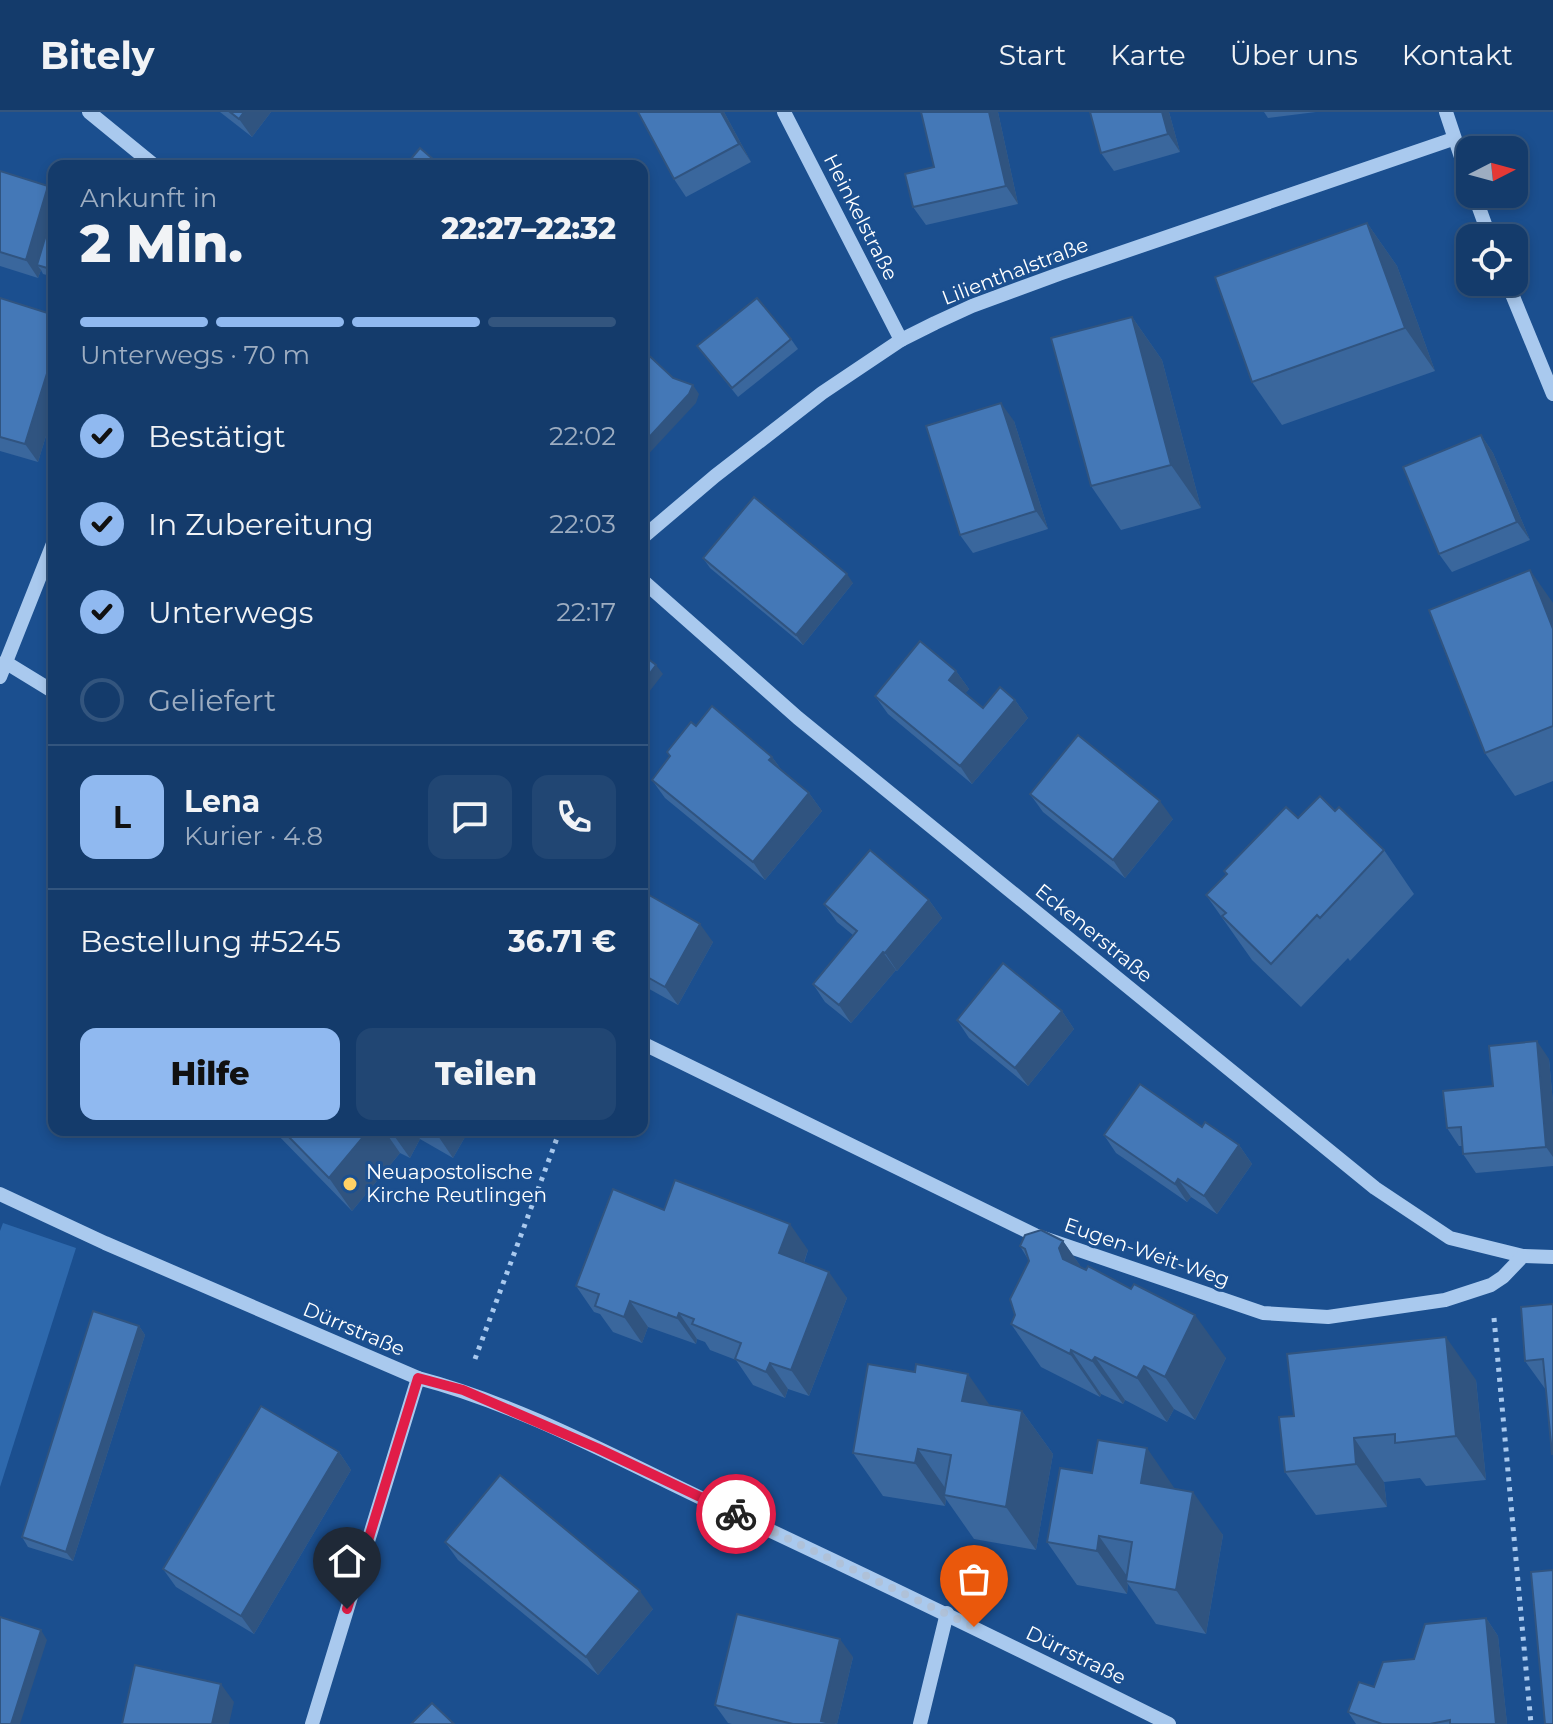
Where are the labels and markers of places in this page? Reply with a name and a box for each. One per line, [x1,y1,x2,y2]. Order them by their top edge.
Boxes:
place label: Neuapostolische Kirche Reutlingen [366,1160,547,1207]
marker: Neuapostolische Kirche Reutlingen [341,1175,359,1193]
pin [313,1527,381,1609]
pin [940,1545,1008,1627]

